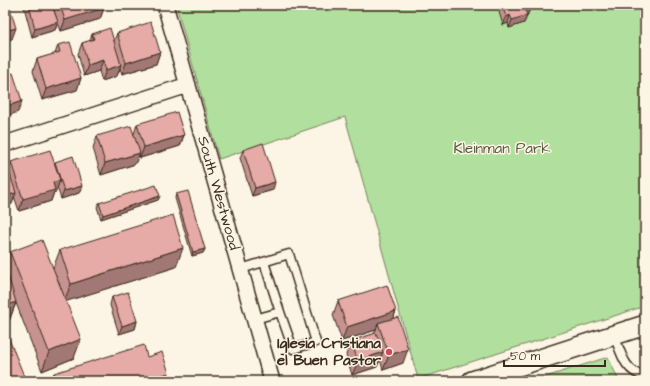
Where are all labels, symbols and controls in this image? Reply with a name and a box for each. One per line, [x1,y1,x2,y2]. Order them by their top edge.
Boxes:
street label: South Westwood [192,134,245,253]
park label: Kleinman Park [454,138,550,159]
place label: Iglesia Cristiana el Buen Pastor [277,333,382,371]
scale bar [504,342,605,368]
marker: Iglesia Cristiana el Buen Pastor [384,347,394,357]
text: 50 m [510,348,541,365]

